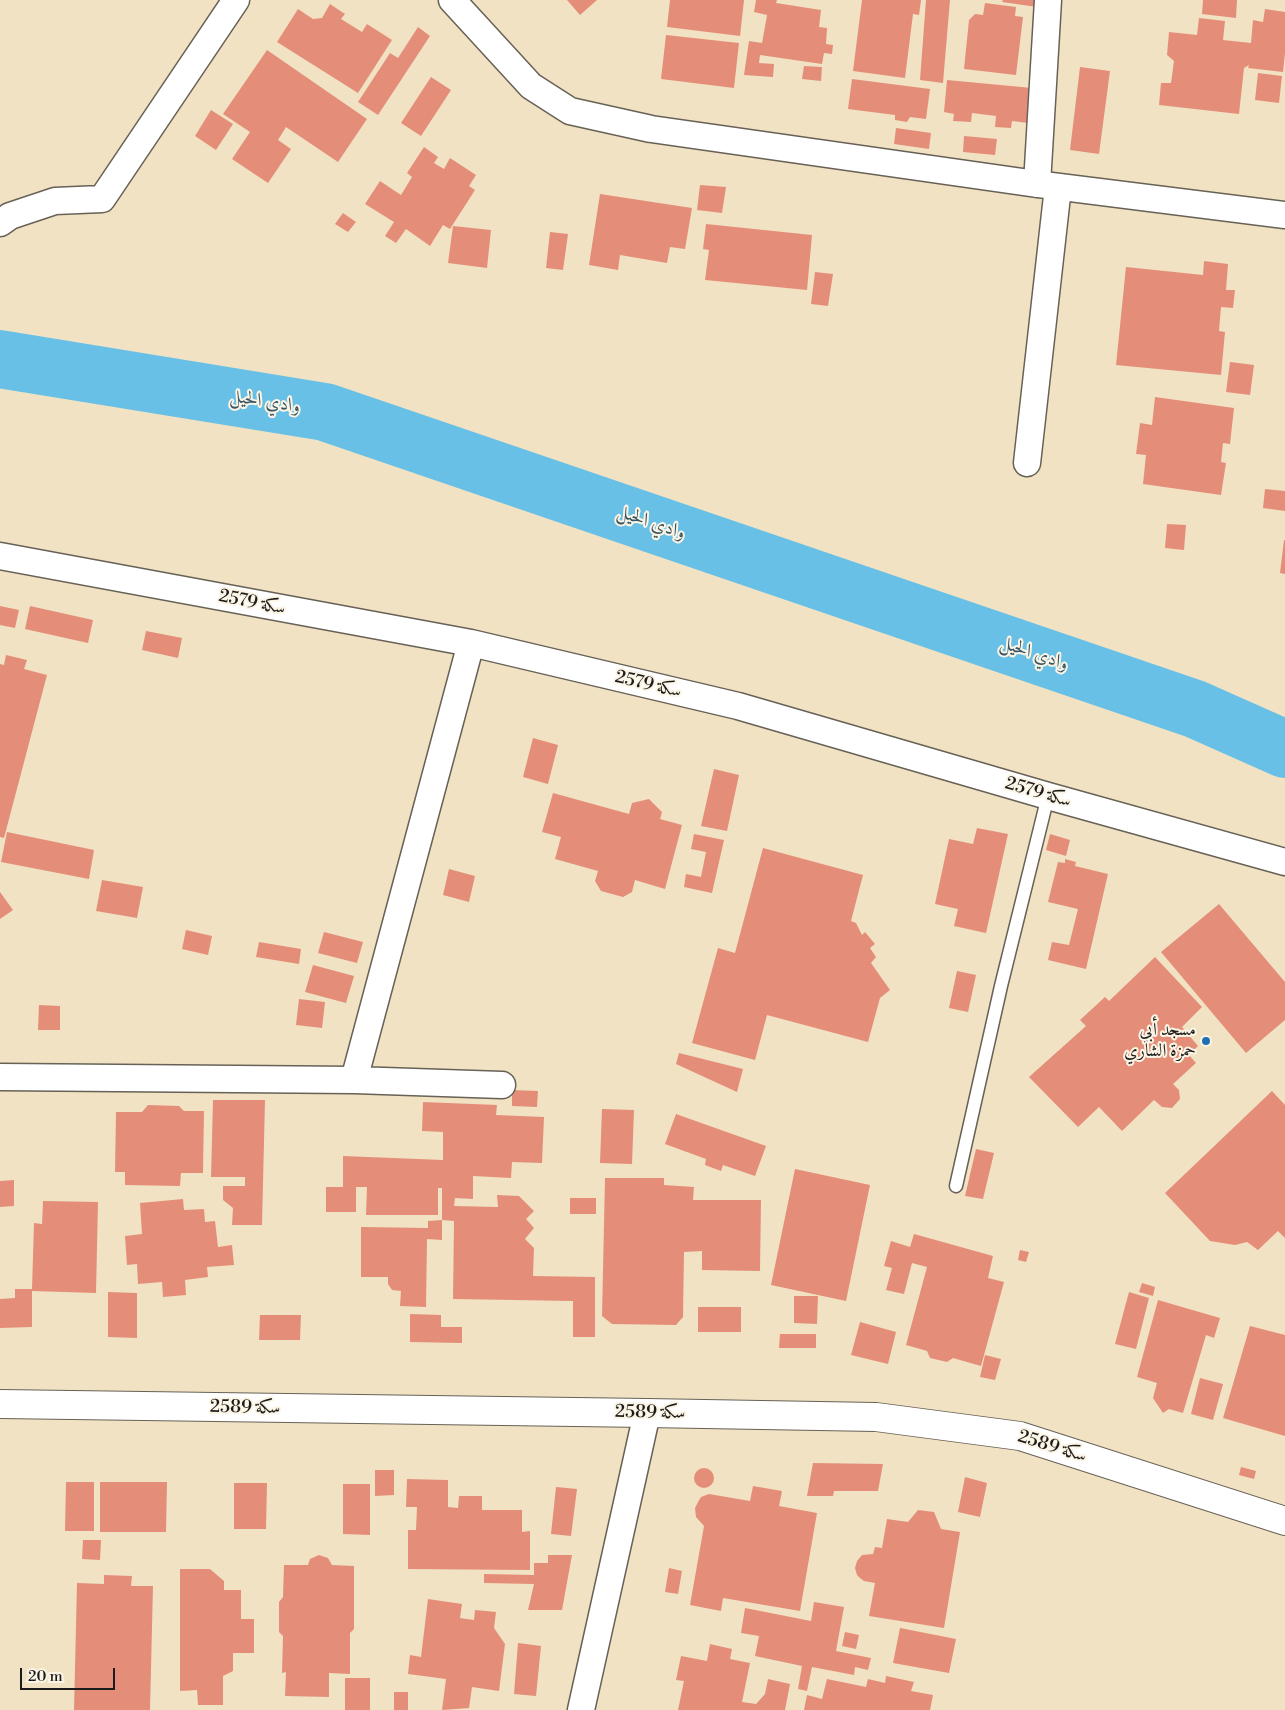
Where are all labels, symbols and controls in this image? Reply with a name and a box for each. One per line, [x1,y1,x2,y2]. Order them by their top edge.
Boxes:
water label: وادي الحيل [228,385,302,419]
water label: وادي الحيل [613,501,689,545]
street label: سكة 2579 [217,586,287,620]
water label: وادي الحيل [996,632,1072,676]
street label: سكة 2579 [613,667,683,703]
street label: سكة 2579 [1003,773,1073,813]
place label: مسجد أبي حمزة الشاري [1124,1020,1196,1062]
marker: مسجد أبي حمزة الشاري [1200,1035,1212,1047]
street label: سكة 2589 [210,1397,280,1419]
street label: سكة 2589 [615,1402,685,1424]
street label: سكة 2589 [1015,1426,1089,1468]
scale bar [22,1658,118,1690]
text: 20 m [28,1667,63,1686]

